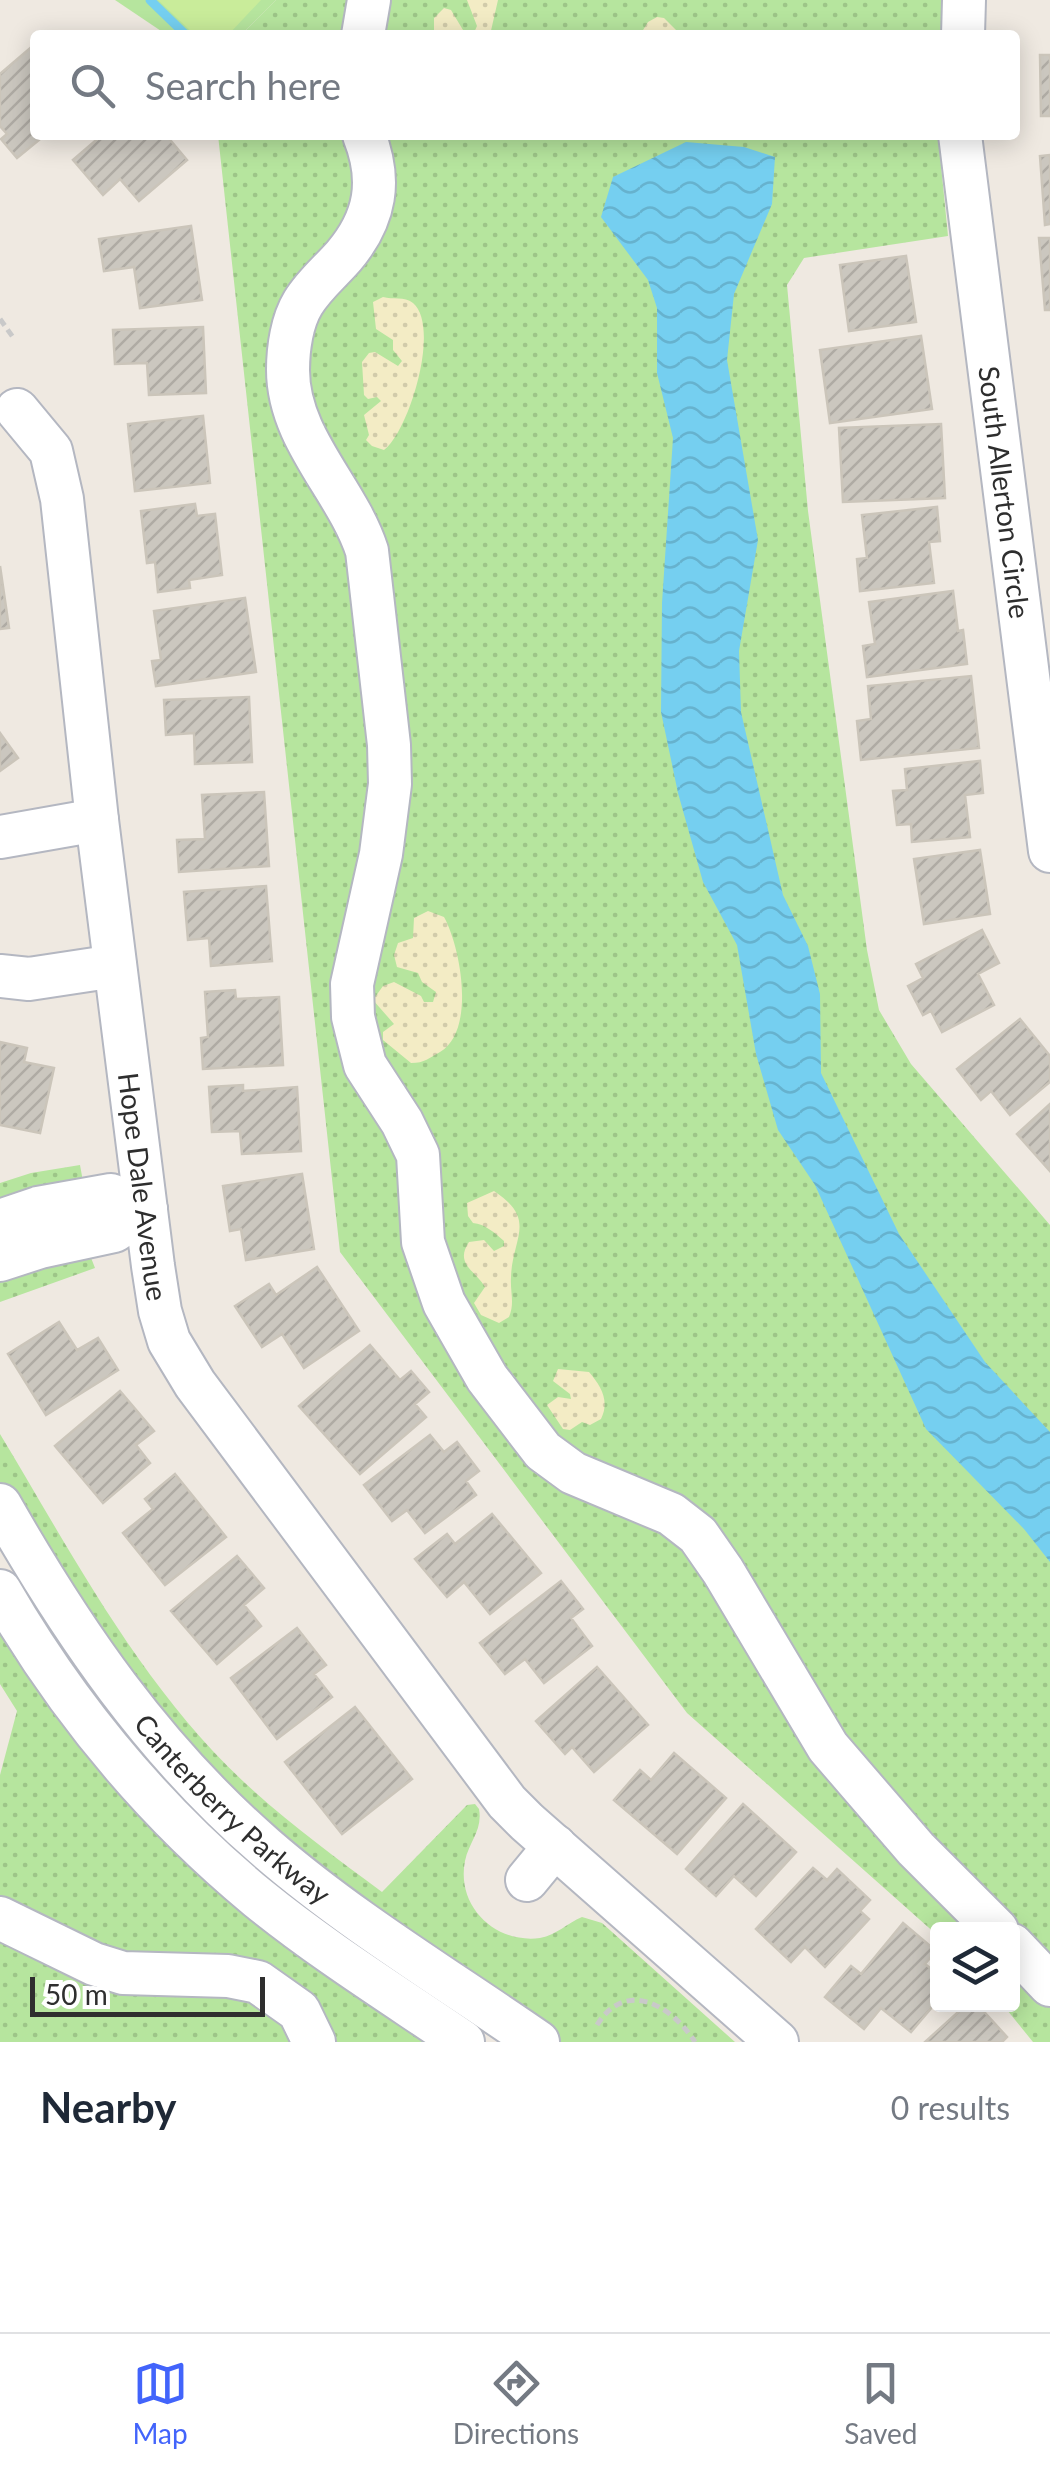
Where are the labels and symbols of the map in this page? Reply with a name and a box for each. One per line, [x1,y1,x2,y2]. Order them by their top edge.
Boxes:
street label: South Allerton Circle [972,364,1038,620]
street label: Hope Dale Avenue [112,1071,175,1303]
street label: Canterberry Parkway [128,1707,338,1911]
scale bar [30,1972,265,2016]

